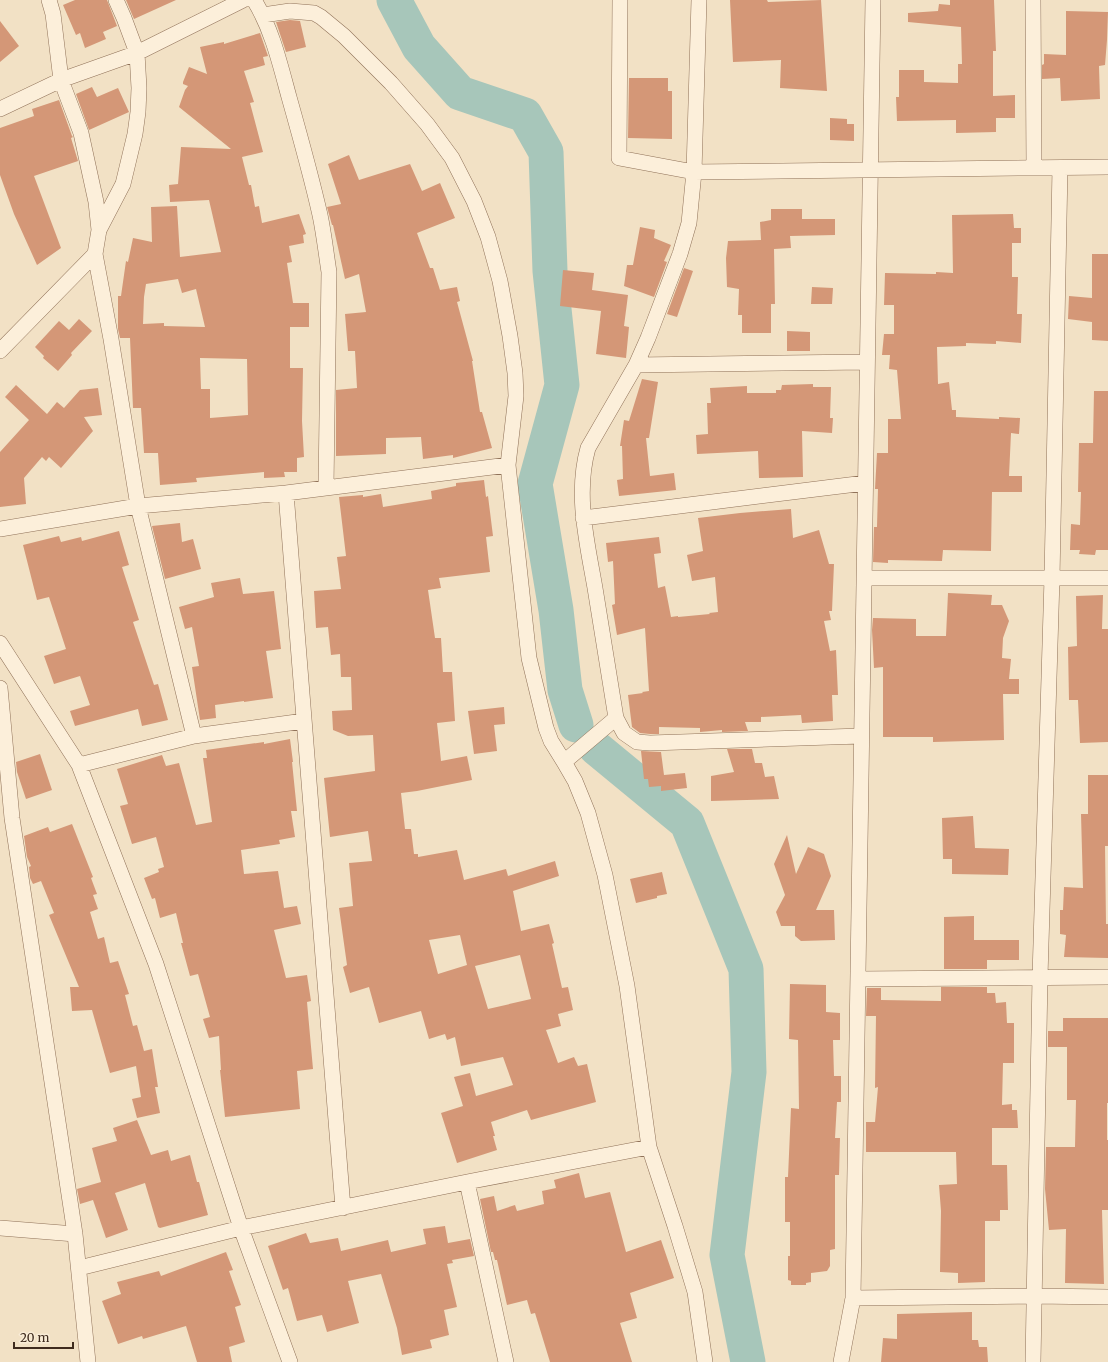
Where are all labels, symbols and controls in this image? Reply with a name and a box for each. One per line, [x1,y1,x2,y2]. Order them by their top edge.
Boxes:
scale bar [14,1324,73,1350]
text: 20 m [20,1330,49,1345]

